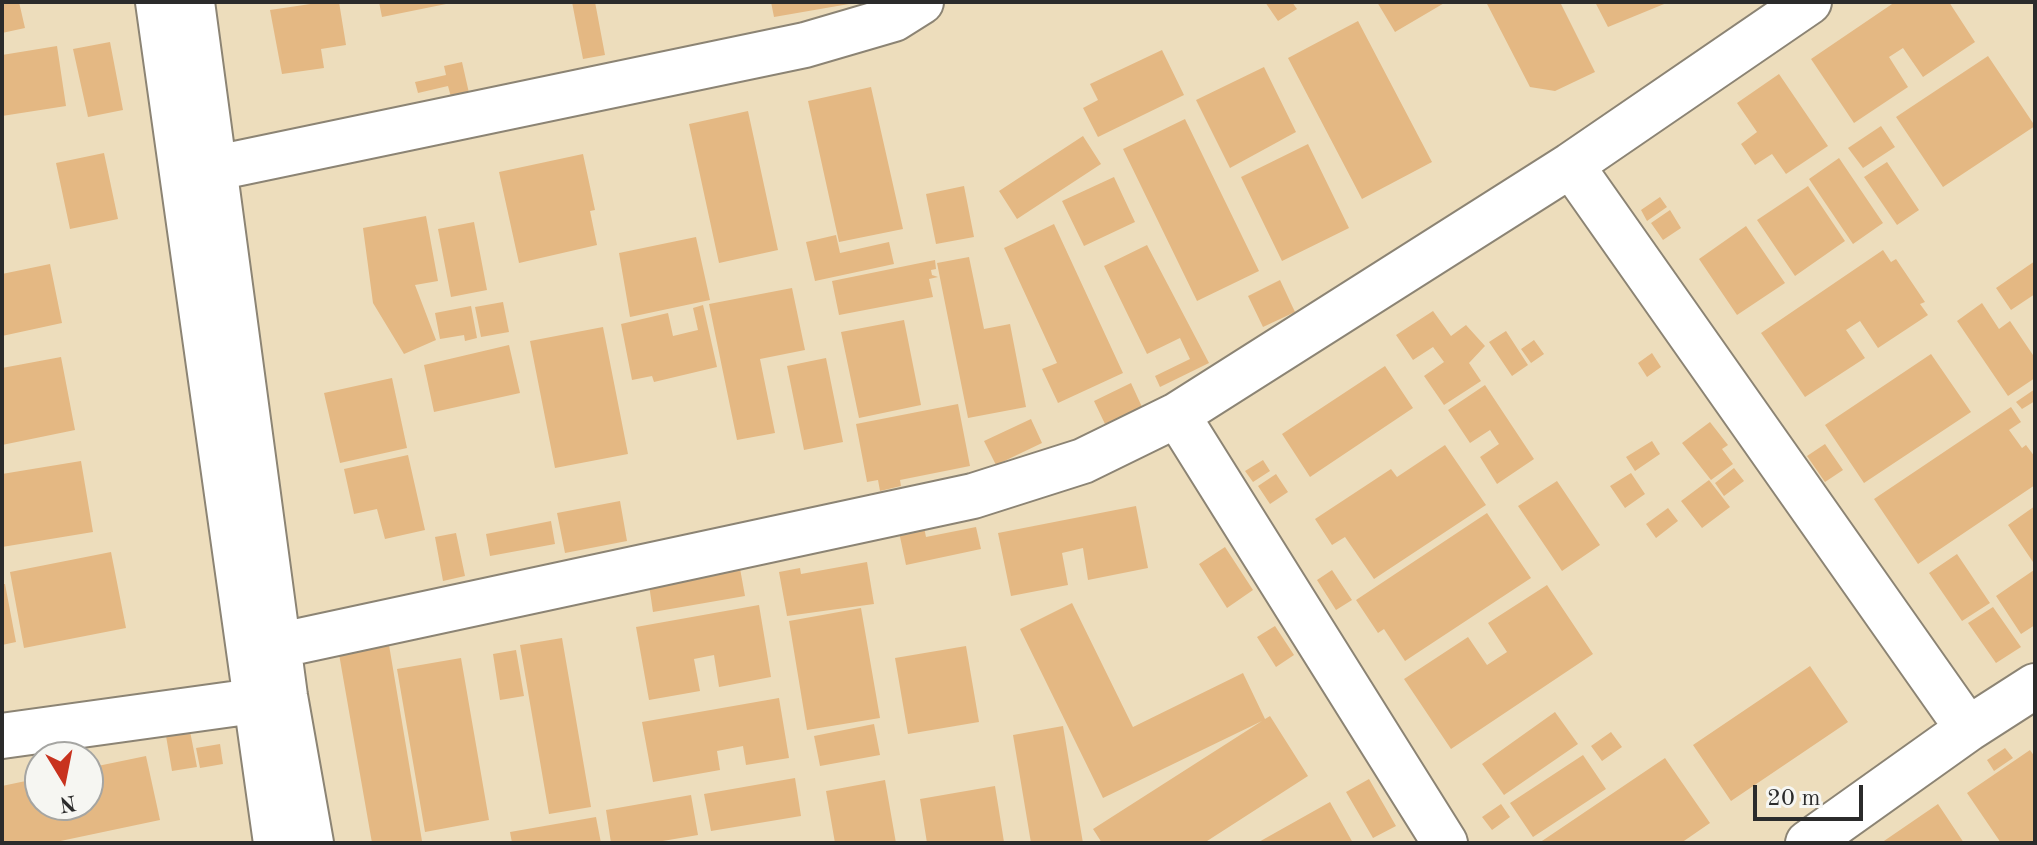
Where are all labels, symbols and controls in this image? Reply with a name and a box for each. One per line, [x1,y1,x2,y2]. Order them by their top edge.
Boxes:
north arrow [24,741,104,821]
scale bar [1757,769,1867,819]
text: 20 m [1767,787,1821,811]
text: N [58,790,78,815]

